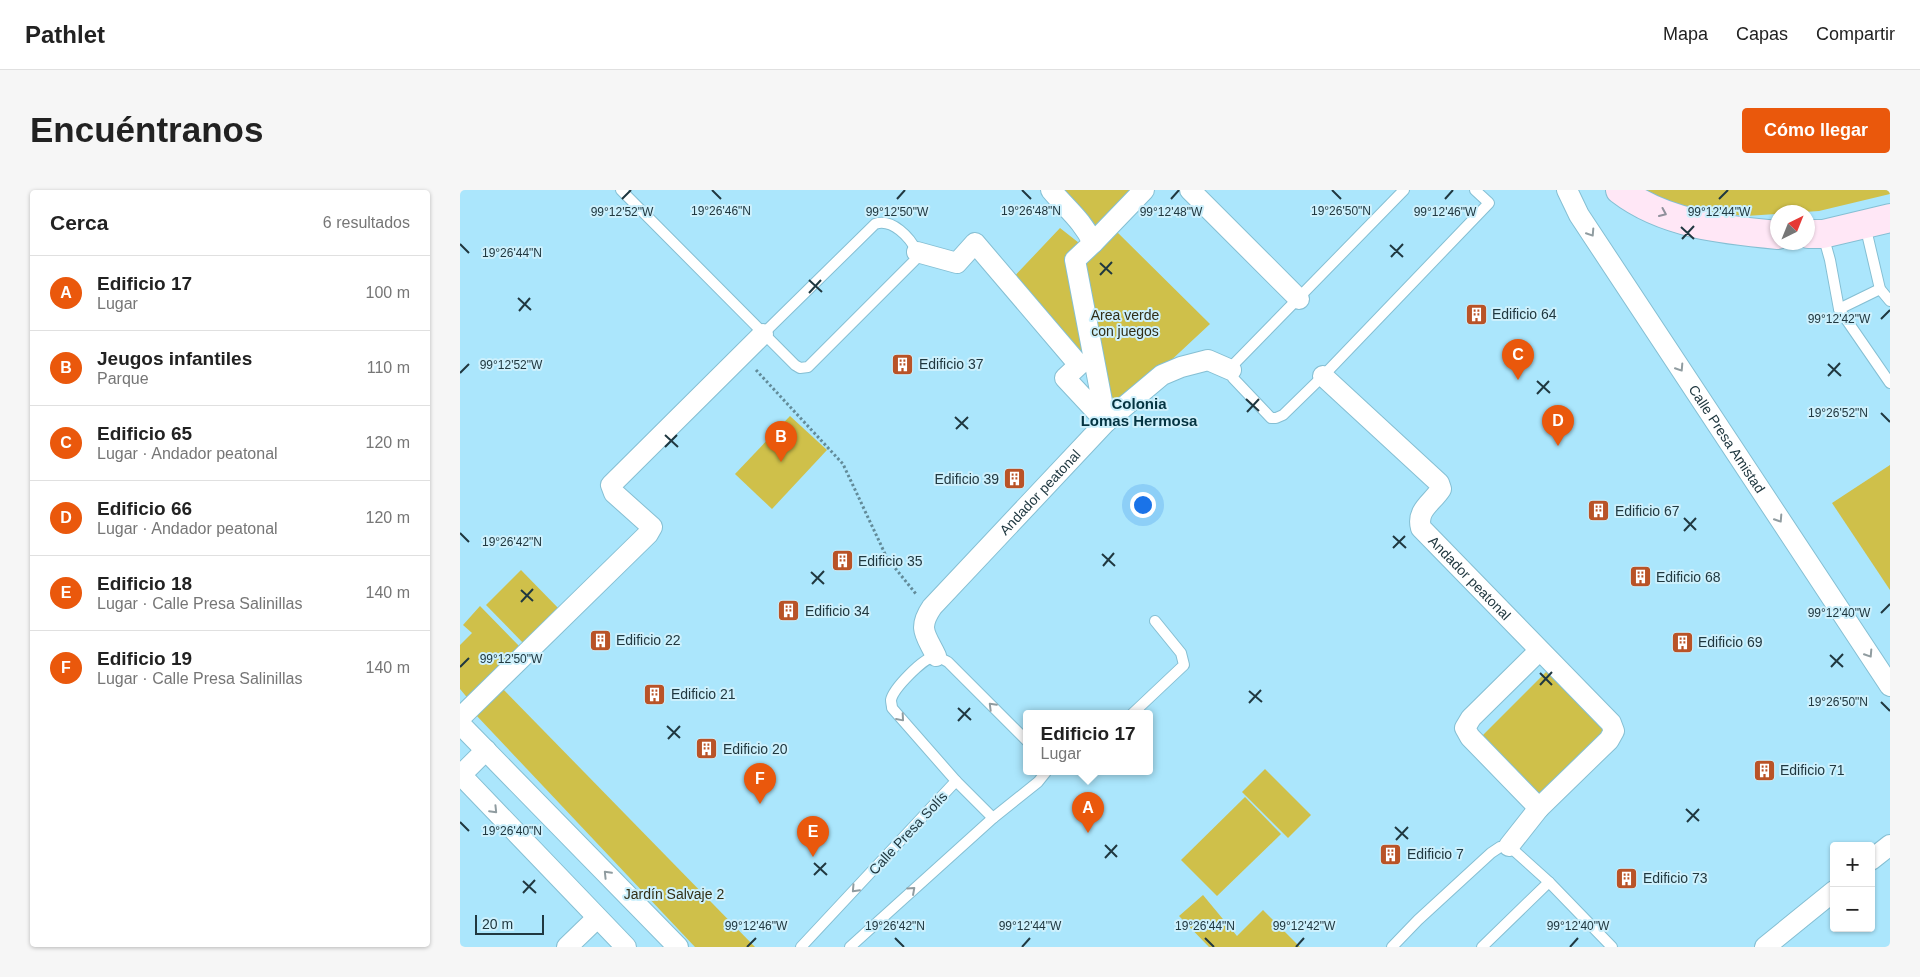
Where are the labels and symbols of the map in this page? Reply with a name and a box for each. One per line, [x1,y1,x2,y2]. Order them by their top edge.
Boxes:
text: 19°26'46"N [691,204,751,218]
text: 19°26'48"N [1001,204,1061,218]
text: 19°26'50"N [1311,204,1371,218]
text: 99°12'52"W [591,205,654,219]
text: 99°12'50"W [866,205,929,219]
text: 99°12'48"W [1140,205,1203,219]
text: 99°12'46"W [1414,205,1477,219]
text: 99°12'44"W [1688,205,1751,219]
north arrow [1770,205,1815,250]
one-way arrow [1658,206,1667,217]
one-way arrow [1584,227,1594,236]
text: 19°26'44"N [482,246,542,260]
building icon: Edificio 64 [1464,302,1488,326]
place label: Edificio 64 [1492,306,1557,322]
park label: Area verde con juegos [1091,307,1159,339]
text: 99°12'42"W [1808,312,1871,326]
pin: C [1502,339,1534,380]
building icon: Edificio 37 [891,352,915,376]
place label: Edificio 37 [919,356,984,372]
text: 99°12'52"W [480,358,543,372]
one-way arrow [1674,363,1683,372]
street label: Calle Presa Amistad [1685,382,1768,496]
district label: Colonia Lomas Hermosa [1081,395,1198,429]
pin: D [1542,405,1574,446]
text: 19°26'52"N [1808,406,1868,420]
pin: B [765,421,797,462]
street label: Andador peatonal [996,446,1084,538]
building icon: Edificio 39 [1003,467,1027,491]
place label: Edificio 39 [934,471,999,487]
your location [1130,492,1156,518]
building icon: Edificio 67 [1587,499,1611,523]
place label: Edificio 67 [1615,503,1680,519]
one-way arrow [1773,513,1783,522]
street label: Andador peatonal [1425,533,1514,623]
text: 19°26'42"N [482,535,542,549]
building icon: Edificio 35 [830,549,854,573]
place label: Edificio 35 [858,553,923,569]
building icon: Edificio 68 [1628,565,1652,589]
place label: Edificio 68 [1656,569,1721,585]
building icon: Edificio 34 [777,599,801,623]
place label: Edificio 34 [805,603,870,619]
text: 99°12'40"W [1808,606,1871,620]
building icon: Edificio 22 [588,628,612,652]
building icon: Edificio 69 [1670,630,1694,654]
place label: Edificio 22 [616,632,681,648]
place label: Edificio 69 [1698,634,1763,650]
one-way arrow [1863,648,1872,658]
text: 99°12'50"W [480,652,543,666]
building icon: Edificio 21 [643,682,667,706]
place label: Edificio 21 [671,686,736,702]
text: 19°26'50"N [1808,695,1868,709]
one-way arrow [989,703,998,712]
one-way arrow [895,712,904,721]
building icon: Edificio 20 [695,737,719,761]
place label: Edificio 20 [723,741,788,757]
building icon: Edificio 71 [1752,758,1776,782]
place label: Edificio 71 [1780,762,1845,778]
pin: F [744,763,776,804]
street label: Calle Presa Solís [866,788,950,878]
pin: A [1072,792,1104,833]
one-way arrow [488,804,497,813]
pin: E [797,816,829,857]
text: 19°26'40"N [482,824,542,838]
building icon: Edificio 7 [1379,842,1403,866]
place label: Edificio 7 [1407,846,1464,862]
building icon: Edificio 73 [1615,866,1639,890]
place label: Edificio 73 [1643,870,1708,886]
one-way arrow [604,871,613,880]
one-way arrow [852,884,861,893]
park label: Jardín Salvaje 2 [624,886,724,902]
one-way arrow [906,888,915,896]
scale bar [475,912,544,935]
text: 99°12'46"W [725,919,788,933]
text: 19°26'42"N [865,919,925,933]
text: 99°12'44"W [999,919,1062,933]
text: 19°26'44"N [1175,919,1235,933]
text: 99°12'42"W [1273,919,1336,933]
text: 99°12'40"W [1547,919,1610,933]

